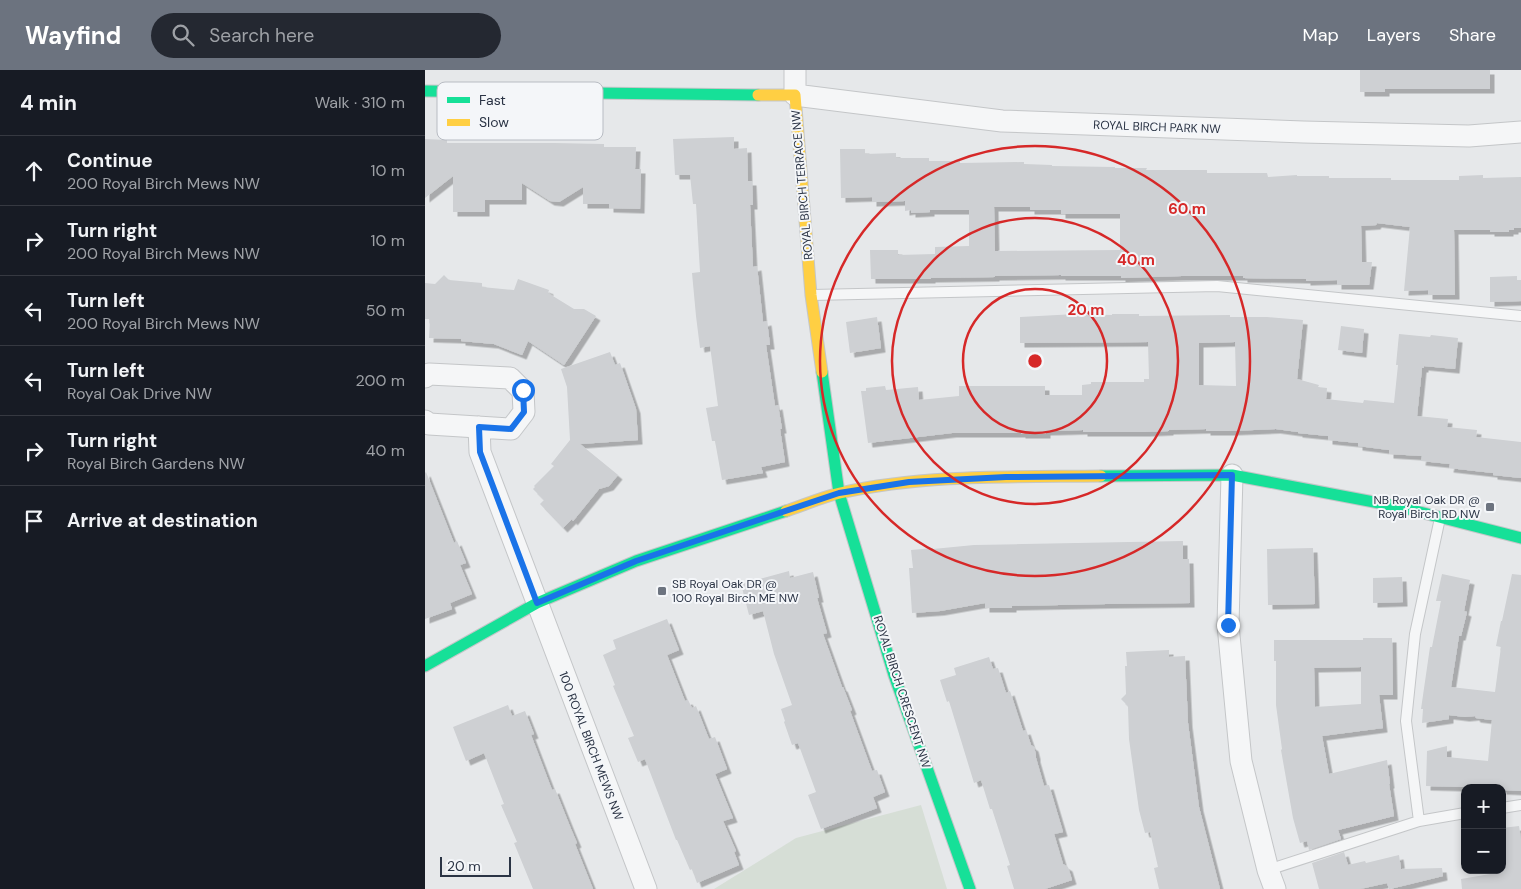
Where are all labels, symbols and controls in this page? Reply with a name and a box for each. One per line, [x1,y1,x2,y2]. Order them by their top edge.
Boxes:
search box [151,13,501,58]
text: Wayfind [25,20,121,51]
icon: search [169,21,197,49]
text: Search here [209,23,314,48]
text: Map [1303,23,1339,47]
text: Layers [1367,23,1421,47]
text: Share [1449,23,1496,47]
legend [437,82,603,140]
text: 4 min [20,89,77,117]
text: Fast [479,91,506,109]
text: Walk · 310 m [315,92,405,113]
street label: ROYAL BIRCH TERRACE NW [787,109,817,261]
text: Slow [479,113,509,131]
street label: ROYAL BIRCH PARK NW [1093,117,1221,137]
text: Continue [67,148,153,173]
icon: ahead [20,157,48,185]
text: 10 m [371,160,405,181]
text: 200 Royal Birch Mews NW [67,173,260,194]
text: 60 m [1168,199,1206,219]
text: Turn right [67,218,157,243]
icon: right [20,227,48,255]
text: 10 m [371,230,405,251]
text: 200 Royal Birch Mews NW [67,243,260,264]
text: 40 m [1117,250,1155,270]
text: Turn left [67,288,145,313]
icon: left [20,297,48,325]
text: 50 m [366,300,405,321]
text: 20 m [1068,300,1104,320]
text: 200 Royal Birch Mews NW [67,313,260,334]
centre of rings [1026,352,1044,370]
text: Turn left [67,358,145,383]
icon: left [20,367,48,395]
text: 200 m [356,370,405,391]
route start [512,379,535,402]
text: Royal Oak Drive NW [67,383,212,404]
text: Turn right [67,428,157,453]
icon: right [20,437,48,465]
text: 40 m [366,440,405,461]
text: Royal Birch Gardens NW [67,453,245,474]
place label: NB Royal Oak DR @ Royal Birch RD NW [1373,492,1480,522]
marker: NB Royal Oak DR @ Royal Birch RD NW [1484,501,1496,513]
icon: arrive [20,507,48,535]
text: Arrive at destination [67,508,258,533]
place label: SB Royal Oak DR @ 100 Royal Birch ME NW [672,576,799,606]
marker: SB Royal Oak DR @ 100 Royal Birch ME NW [656,585,668,597]
street label: ROYAL BIRCH CRESCENT NW [870,614,934,771]
route end [1217,614,1240,637]
street label: 100 ROYAL BIRCH MEWS NW [555,669,627,823]
map controls [1461,784,1506,874]
button: + [1461,784,1506,829]
button: − [1461,829,1506,874]
scale bar [440,854,511,877]
text: 20 m [447,857,481,875]

